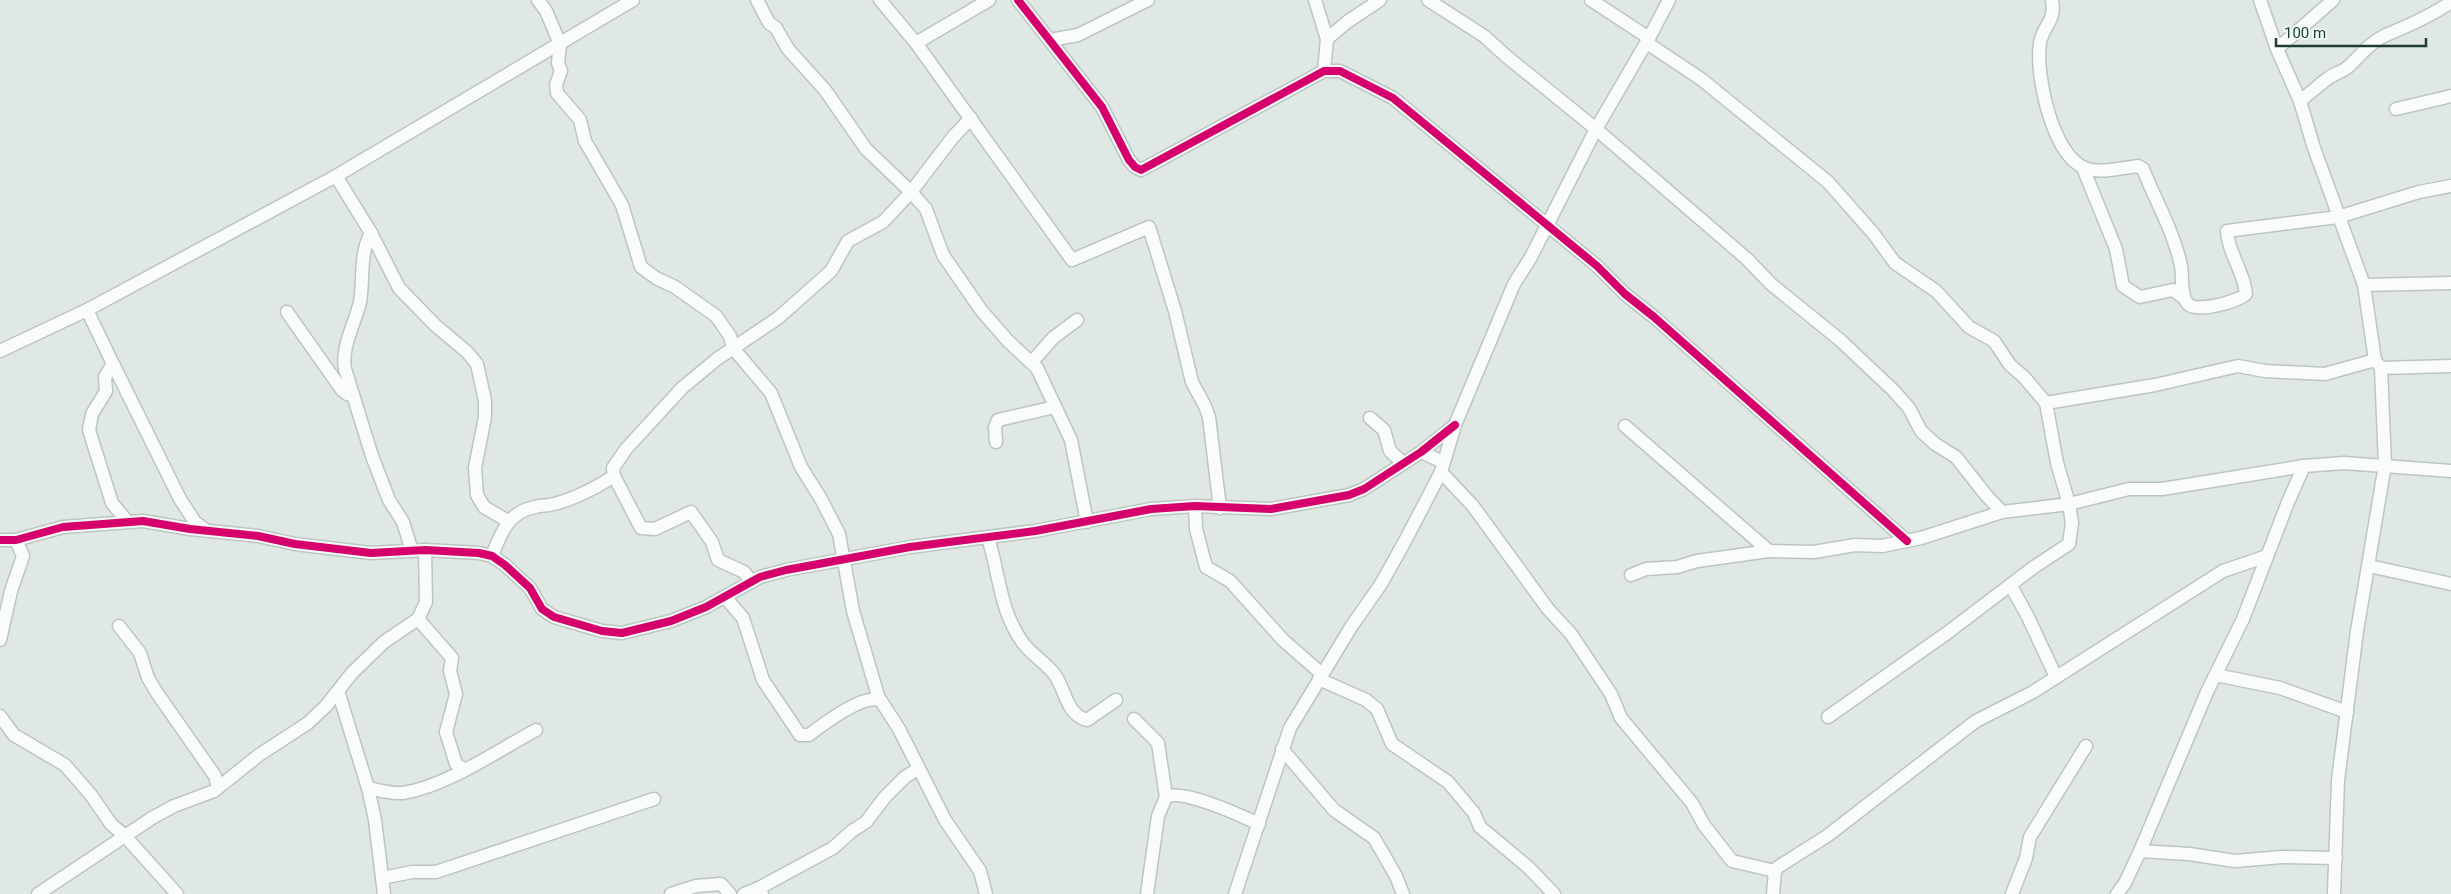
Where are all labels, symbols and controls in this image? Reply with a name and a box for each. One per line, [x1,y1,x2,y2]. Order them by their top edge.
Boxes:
scale bar [2276,15,2426,47]
text: 100 m [2284,24,2326,42]

